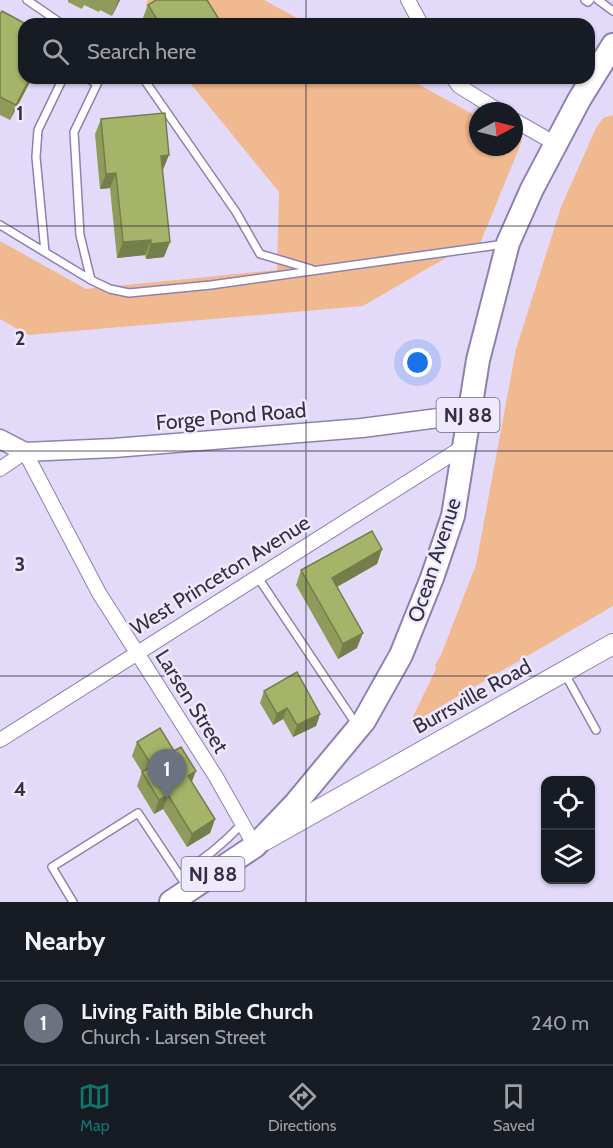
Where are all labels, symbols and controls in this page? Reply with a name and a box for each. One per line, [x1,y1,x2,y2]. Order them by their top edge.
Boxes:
search box [18,18,595,84]
icon: search [39,35,72,68]
text: Search here [87,38,196,65]
text: 1 [16,101,24,125]
north arrow [469,102,523,156]
text: 2 [15,326,25,350]
your location [403,348,432,377]
street label: Forge Pond Road [155,397,307,435]
road number: NJ 88 [436,398,500,432]
street label: Ocean Avenue [402,494,466,625]
street label: West Princeton Avenue [126,510,314,640]
text: 3 [15,552,25,576]
street label: Larsen Street [150,645,234,757]
street label: Burrsville Road [409,653,535,739]
pin: 1 [148,750,186,799]
map controls [541,776,595,884]
button: locate [541,776,595,830]
text: 4 [14,777,26,801]
button: layers [541,830,595,884]
road number: NJ 88 [182,857,244,891]
text: Nearby [24,925,105,957]
text: Living Faith Bible Church [81,998,313,1025]
text: 1 [40,1011,47,1035]
text: 240 m [531,1011,589,1035]
text: Church · Larsen Street [81,1025,266,1049]
tab: Map [78,1080,111,1135]
tab: Directions [268,1080,336,1135]
tab: Saved [493,1080,535,1135]

